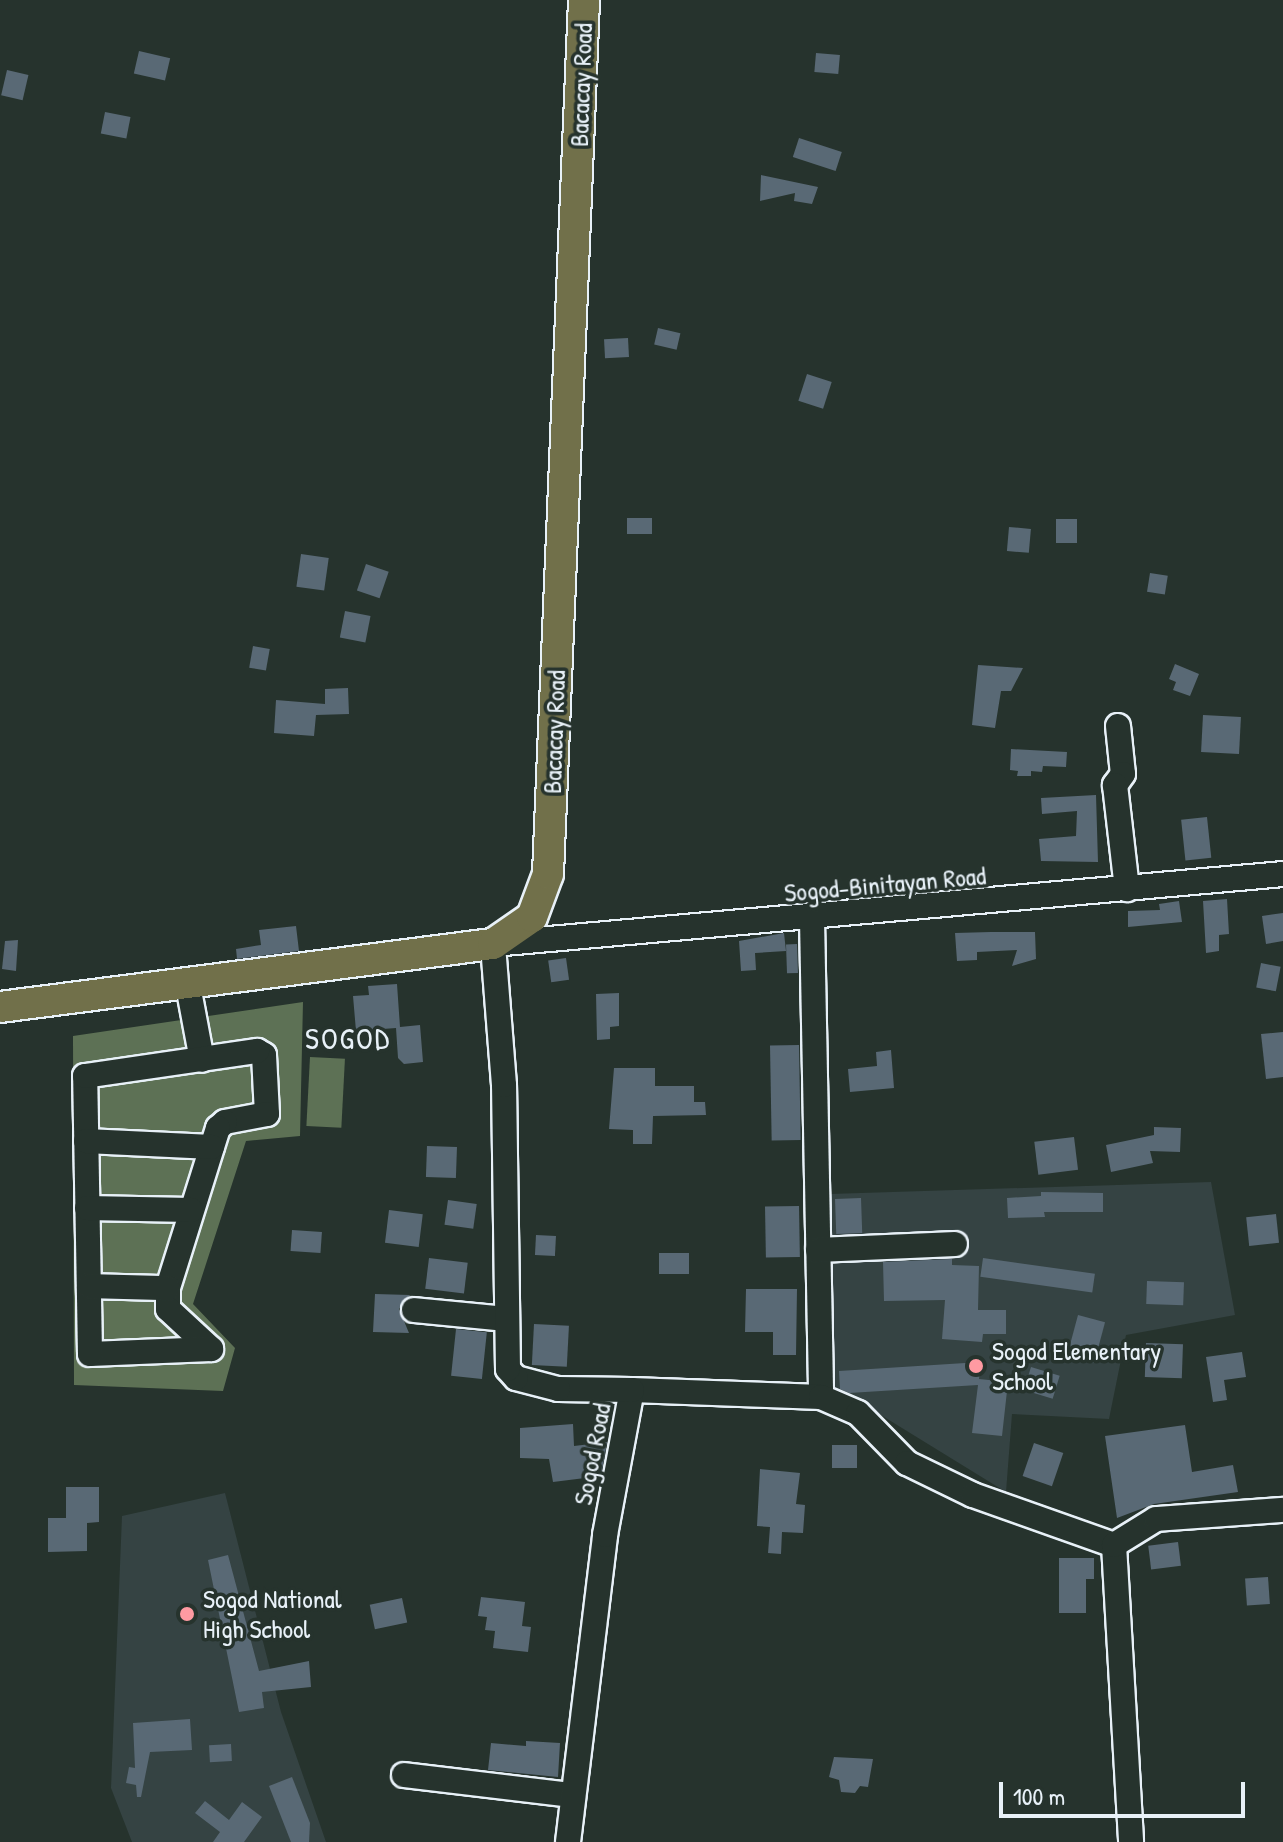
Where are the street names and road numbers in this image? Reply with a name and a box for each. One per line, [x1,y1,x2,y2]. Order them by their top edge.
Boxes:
street label: Bacacay Road [563,23,599,147]
street label: Bacacay Road [536,670,572,794]
street label: Sogod-Binitayan Road [783,860,987,908]
street label: Sogod Road [567,1400,617,1508]

